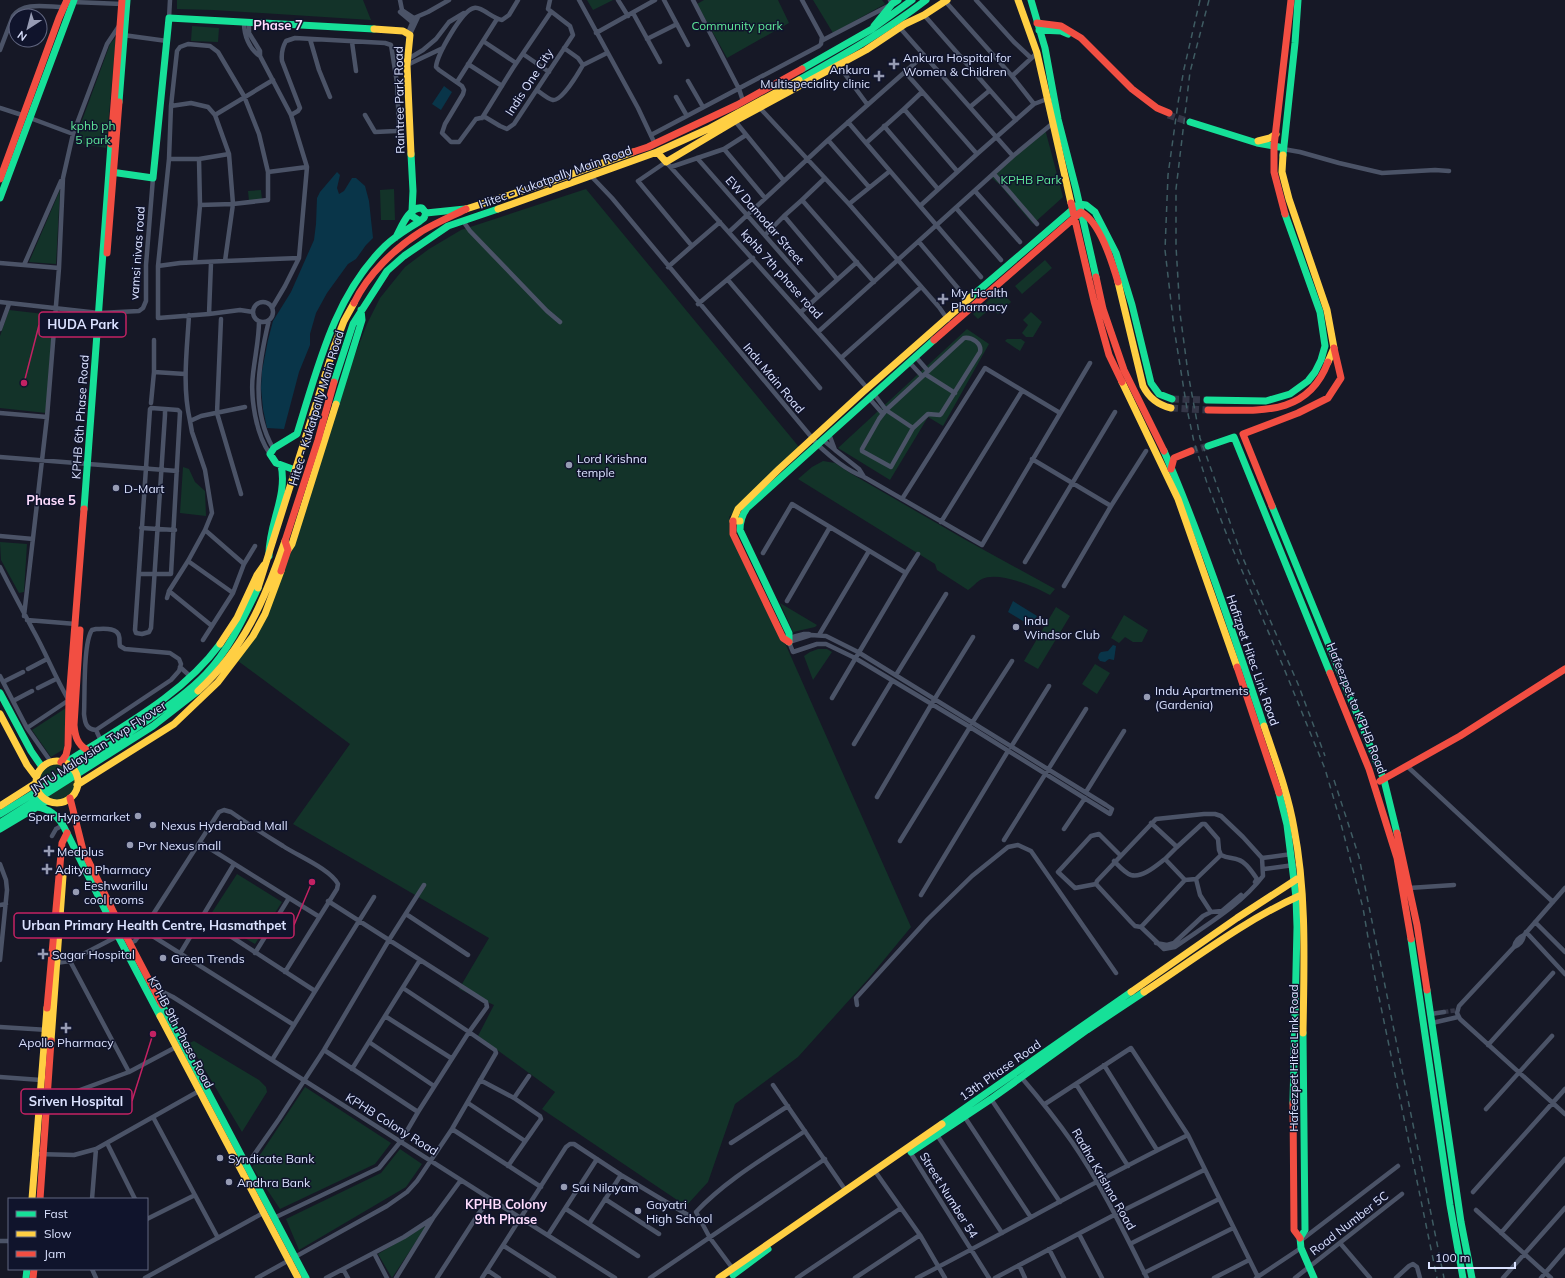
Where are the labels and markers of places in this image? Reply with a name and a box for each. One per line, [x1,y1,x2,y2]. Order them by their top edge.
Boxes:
place label: Ankura Hospital for Women & Children [903,50,1012,79]
marker: Ankura Hospital for Women & Children [888,58,900,70]
place label: Ankura Multispeciality clinic [760,62,870,91]
marker: Ankura Multispeciality clinic [873,70,885,82]
place label: My Health Pharmacy [951,285,1008,314]
marker: My Health Pharmacy [938,294,948,304]
callout: HUDA Park [39,312,126,337]
place label: Lord Krishna temple [577,451,647,480]
marker: Lord Krishna temple [564,460,574,470]
place label: D-Mart [124,481,164,496]
marker: D-Mart [111,483,121,493]
place label: Indu Windsor Club [1024,613,1100,642]
marker: Indu Windsor Club [1011,622,1021,632]
place label: Indu Apartments (Gardenia) [1155,683,1249,712]
marker: Indu Apartments (Gardenia) [1142,692,1152,702]
place label: Spar Hypermarket [28,809,130,824]
marker: Spar Hypermarket [133,811,143,821]
place label: Nexus Hyderabad Mall [161,818,288,833]
marker: Nexus Hyderabad Mall [148,820,158,830]
place label: Pvr Nexus mall [138,838,221,853]
marker: Pvr Nexus mall [125,840,135,850]
place label: Medplus [57,844,104,859]
marker: Medplus [44,846,54,856]
place label: Aditya Pharmacy [55,862,152,877]
marker: Aditya Pharmacy [42,864,52,874]
place label: Eeshwarillu cool rooms [84,878,148,907]
marker: Eeshwarillu cool rooms [71,887,81,897]
callout: Urban Primary Health Centre, Hasmathpet [14,913,294,938]
place label: Sagar Hospital [52,947,135,962]
marker: Sagar Hospital [37,948,49,960]
place label: Green Trends [171,951,245,966]
marker: Green Trends [158,953,168,963]
marker: Apollo Pharmacy [61,1023,71,1033]
place label: Apollo Pharmacy [18,1035,114,1050]
callout: Sriven Hospital [21,1089,132,1114]
place label: Syndicate Bank [228,1151,315,1166]
marker: Syndicate Bank [215,1153,225,1163]
place label: Andhra Bank [237,1175,311,1190]
marker: Andhra Bank [224,1177,234,1187]
place label: Sai Nilayam [572,1180,638,1195]
marker: Sai Nilayam [559,1182,569,1192]
place label: Gayatri High School [646,1197,712,1226]
marker: Gayatri High School [633,1206,643,1216]

